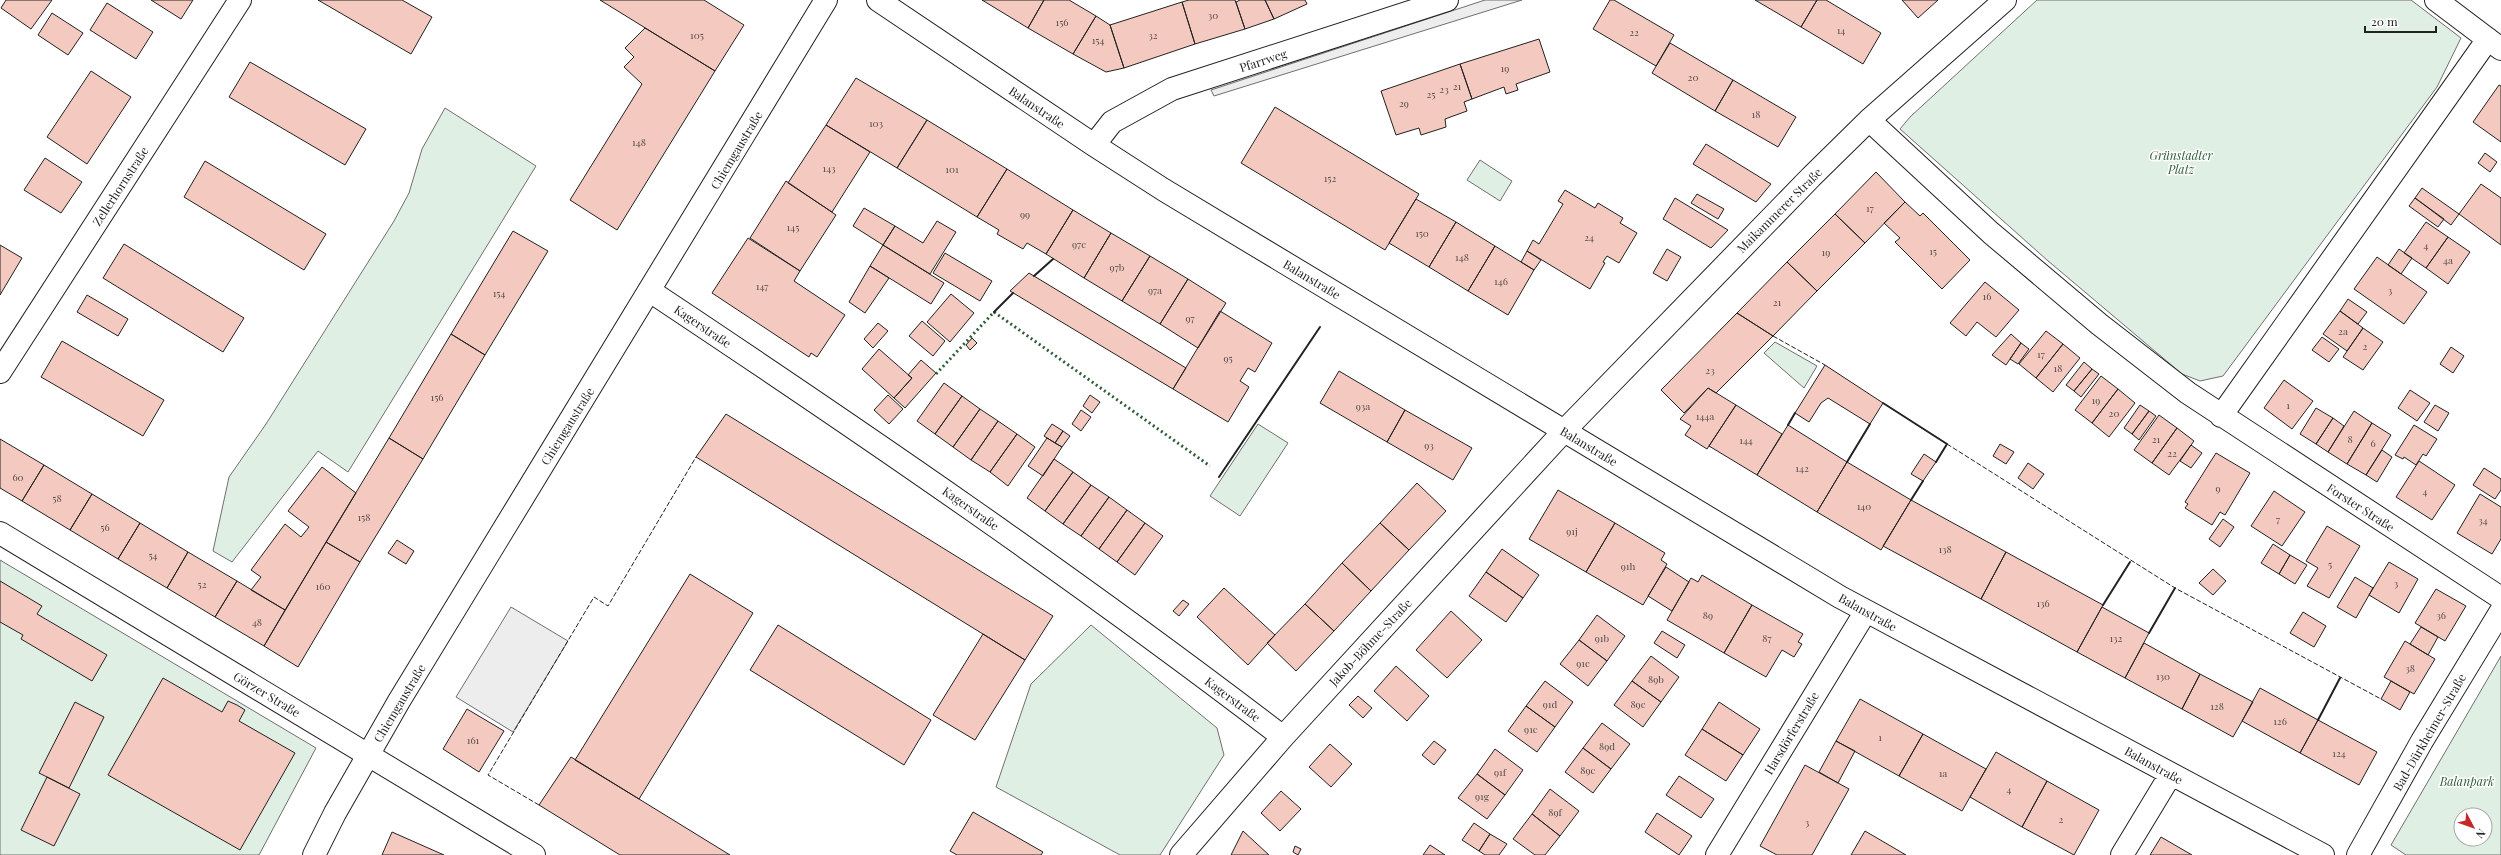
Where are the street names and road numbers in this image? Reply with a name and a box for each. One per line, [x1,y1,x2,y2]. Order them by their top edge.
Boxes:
street label: Pfarrweg [1237,45,1289,75]
street label: Balanstraße [1006,82,1068,132]
street label: Chiemgaustraße [706,108,766,192]
street label: Zellerhornstraße [88,143,152,229]
street label: Maikammerer Straße [1733,164,1825,256]
street label: Balanstraße [1280,256,1344,302]
street label: Kagerstraße [671,301,735,351]
street label: Chiemgaustraße [537,384,597,468]
street label: Balanstraße [1557,423,1621,469]
street label: Forster Straße [2324,479,2398,535]
street label: Kagerstraße [940,483,1002,533]
street label: Balanstraße [1836,589,1900,635]
street label: Jakob-Böhme-Straße [1325,595,1415,690]
street label: Chiemgaustraße [369,661,429,745]
street label: Görzer Straße [231,668,303,720]
street label: Bad-Dürkheimer-Straße [2389,671,2469,793]
street label: Kagerstraße [1202,673,1264,725]
street label: Harsdörferstraße [1760,689,1822,777]
street label: Balanstraße [2122,742,2186,788]

